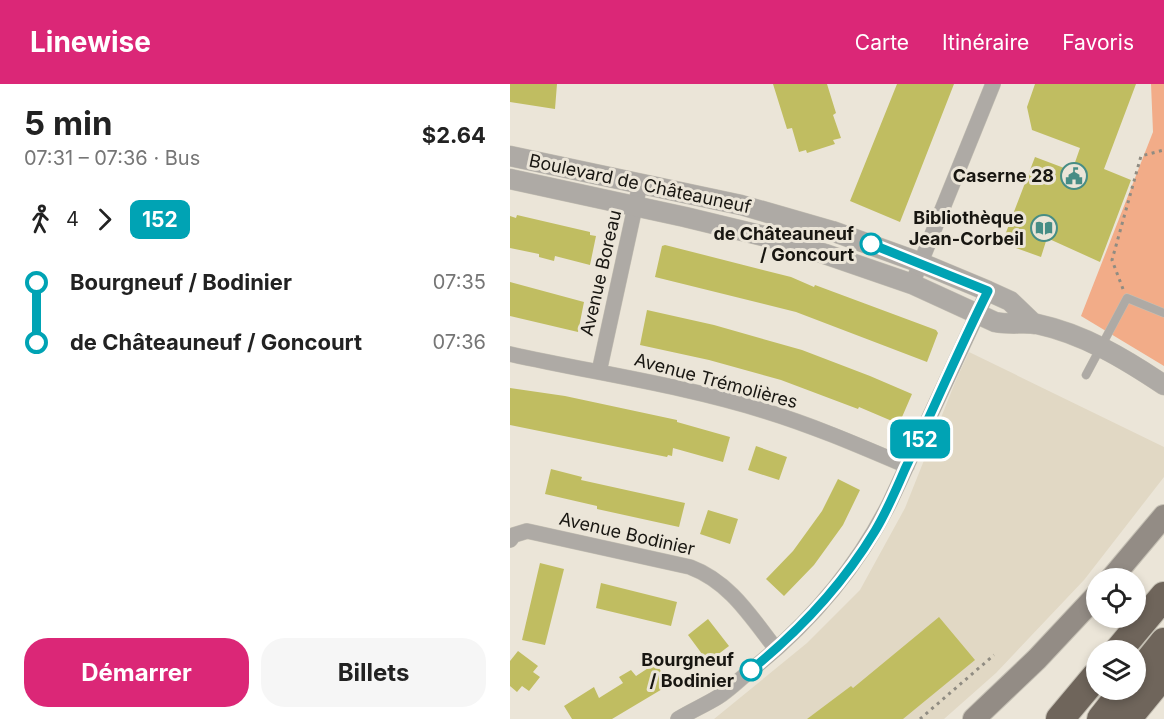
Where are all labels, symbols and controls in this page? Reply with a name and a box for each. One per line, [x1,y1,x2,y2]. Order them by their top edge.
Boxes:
text: Linewise [30,25,151,59]
text: Carte [855,30,909,55]
text: Itinéraire [942,30,1029,55]
text: Favoris [1062,30,1134,55]
text: 5 min [24,103,113,143]
text: $2.64 [422,122,486,148]
text: 07:31 – 07:36 · Bus [24,146,200,170]
street label: Boulevard de Châteauneuf [527,150,753,217]
public building icon: Caserne 28 [1059,161,1089,191]
place label: Caserne 28 [953,165,1054,186]
icon: walk [24,203,57,236]
icon: forward [88,203,121,236]
text: 4 [66,207,79,231]
text: 152 [142,207,178,232]
place label: Bibliothèque Jean-Corbeil [909,207,1024,249]
street label: Avenue Boreau [576,208,625,338]
library icon: Bibliothèque Jean-Corbeil [1029,213,1059,243]
place label: de Châteauneuf / Goncourt [713,223,854,265]
marker: de Châteauneuf / Goncourt [860,233,882,255]
text: Bourgneuf / Bodinier [70,269,292,295]
text: 07:35 [433,270,486,294]
text: de Châteauneuf / Goncourt [70,329,362,355]
text: 07:36 [433,330,486,354]
street label: Avenue Trémolières [632,349,800,412]
line badge: 152 [886,420,954,458]
text: 152 [902,427,938,452]
street label: Avenue Bodinier [557,508,697,559]
map controls [1086,568,1146,700]
button: locate [1086,568,1146,628]
button: Démarrer [24,638,249,707]
button: Billets [261,638,486,707]
button: layers [1086,640,1146,700]
place label: Bourgneuf / Bodinier [641,649,734,691]
marker: Bourgneuf / Bodinier [740,659,762,681]

